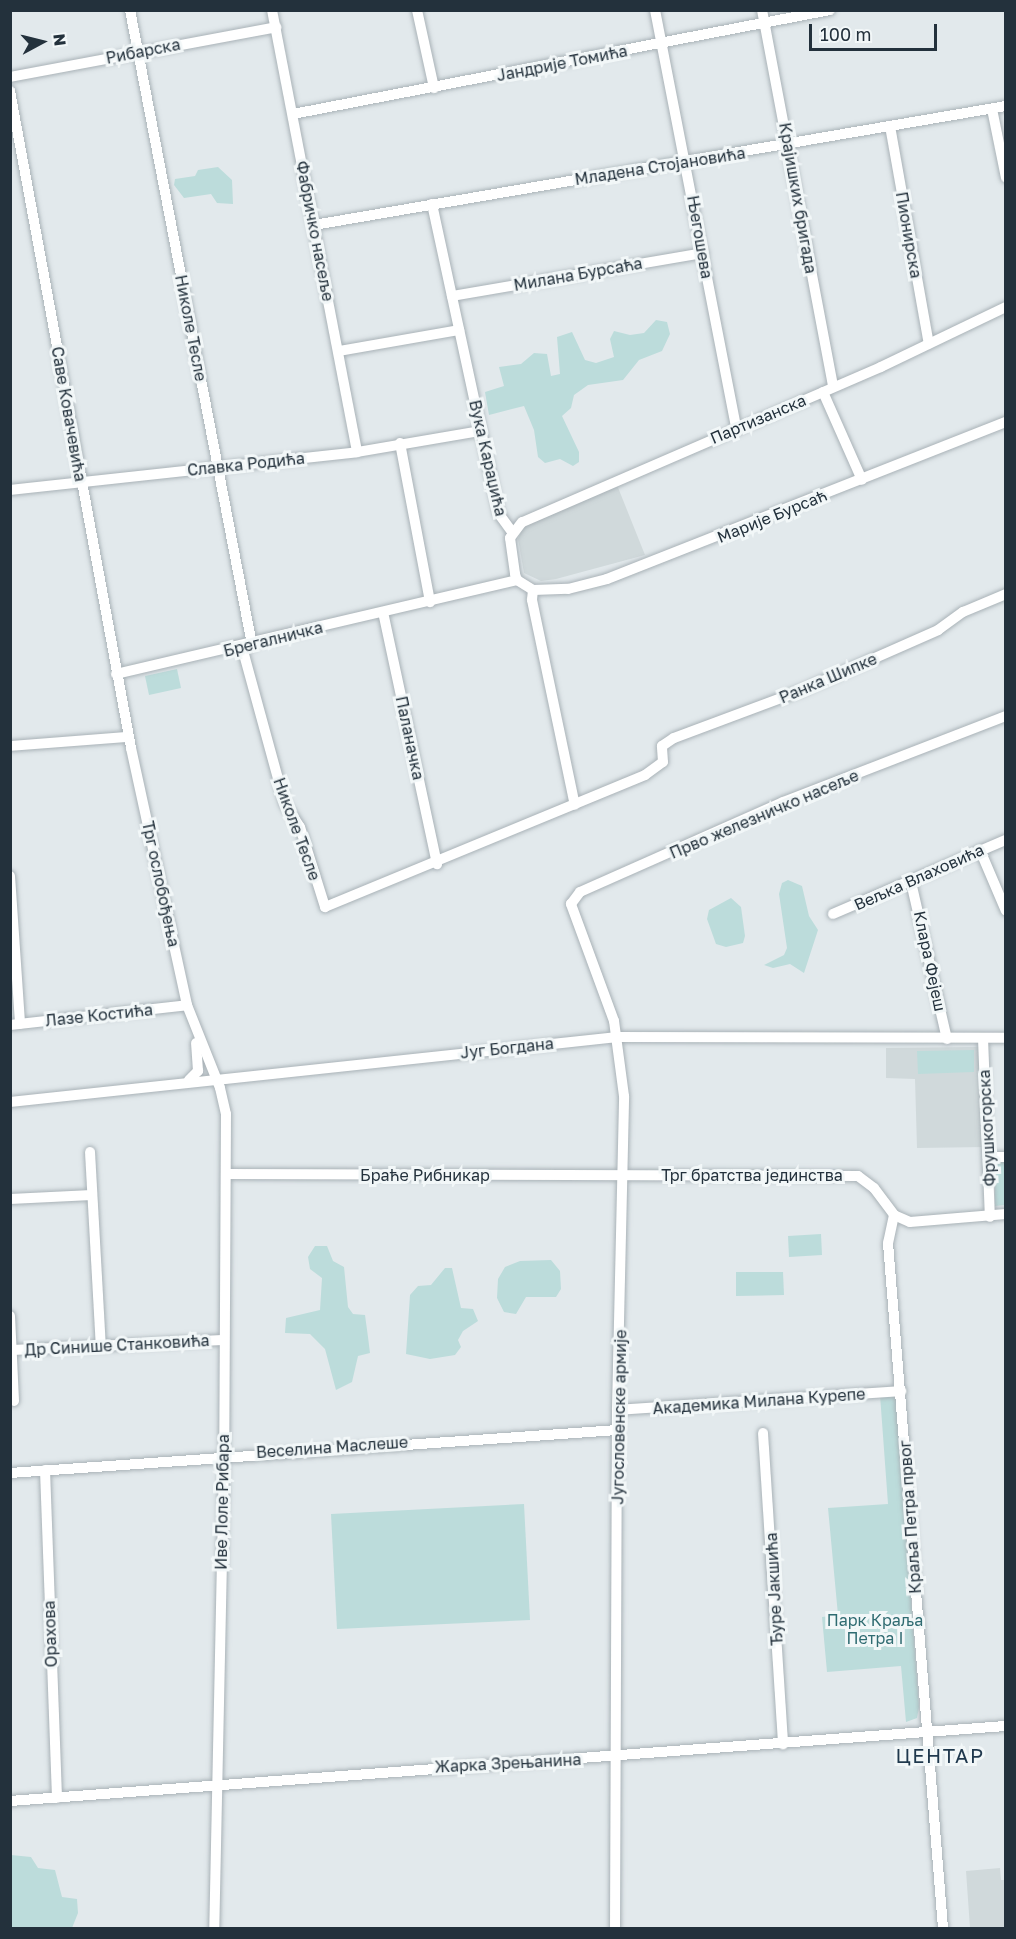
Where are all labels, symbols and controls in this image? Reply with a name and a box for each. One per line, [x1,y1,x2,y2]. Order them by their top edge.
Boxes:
north arrow [12,12,72,72]
scale bar [812,12,940,50]
text: 100 m [820,23,871,45]
text: N [49,33,71,47]
street label: Рибарска [104,34,182,68]
street label: Јандрије Томића [495,41,629,85]
street label: Крајишких бригада [775,121,821,275]
street label: Младена Стојановића [573,143,747,189]
street label: Фабричко насеље [292,159,338,303]
street label: Пионирска [892,190,926,280]
street label: Његошева [683,194,717,280]
street label: Милана Бурсаћа [512,253,644,295]
street label: Николе Тесле [171,273,211,383]
street label: Саве Ковачевића [48,345,90,483]
street label: Партизанска [707,390,809,448]
street label: Вука Караџића [465,398,511,518]
street label: Славка Родића [186,448,306,480]
street label: Марије Бурсаћ [714,485,830,547]
street label: Брегалничка [221,617,325,661]
street label: Ранка Шипке [776,649,880,707]
street label: Паланачка [392,694,428,782]
street label: Прво железничко насеље [667,765,861,863]
street label: Николе Тесле [270,775,324,883]
street label: Трг ослобођења [138,819,184,949]
street label: Вељка Влаховића [851,840,987,914]
street label: Клара Фејеш [910,909,950,1013]
street label: Лазе Костића [44,1000,154,1030]
street label: Југ Богдана [459,1034,555,1062]
street label: Фрушкогорска [974,1069,1000,1187]
street label: Браће Рибникар [360,1165,490,1185]
street label: Трг братства јединства [661,1165,843,1185]
street label: Југословенске армије [608,1329,630,1505]
street label: Др Синише Станковића [24,1331,210,1359]
street label: Академика Милана Курепе [652,1384,866,1418]
street label: Веселина Маслеше [255,1432,409,1462]
street label: Иве Лоле Рибара [211,1434,233,1570]
street label: Краља Петра првог [895,1440,925,1594]
street label: Ђуре Јакшића [761,1532,787,1646]
street label: Орахова [39,1600,61,1668]
park label: Парк Краља Петра I [827,1610,923,1648]
district label: ЦЕНТАР [896,1743,984,1767]
street label: Жарка Зрењанина [434,1750,582,1776]

